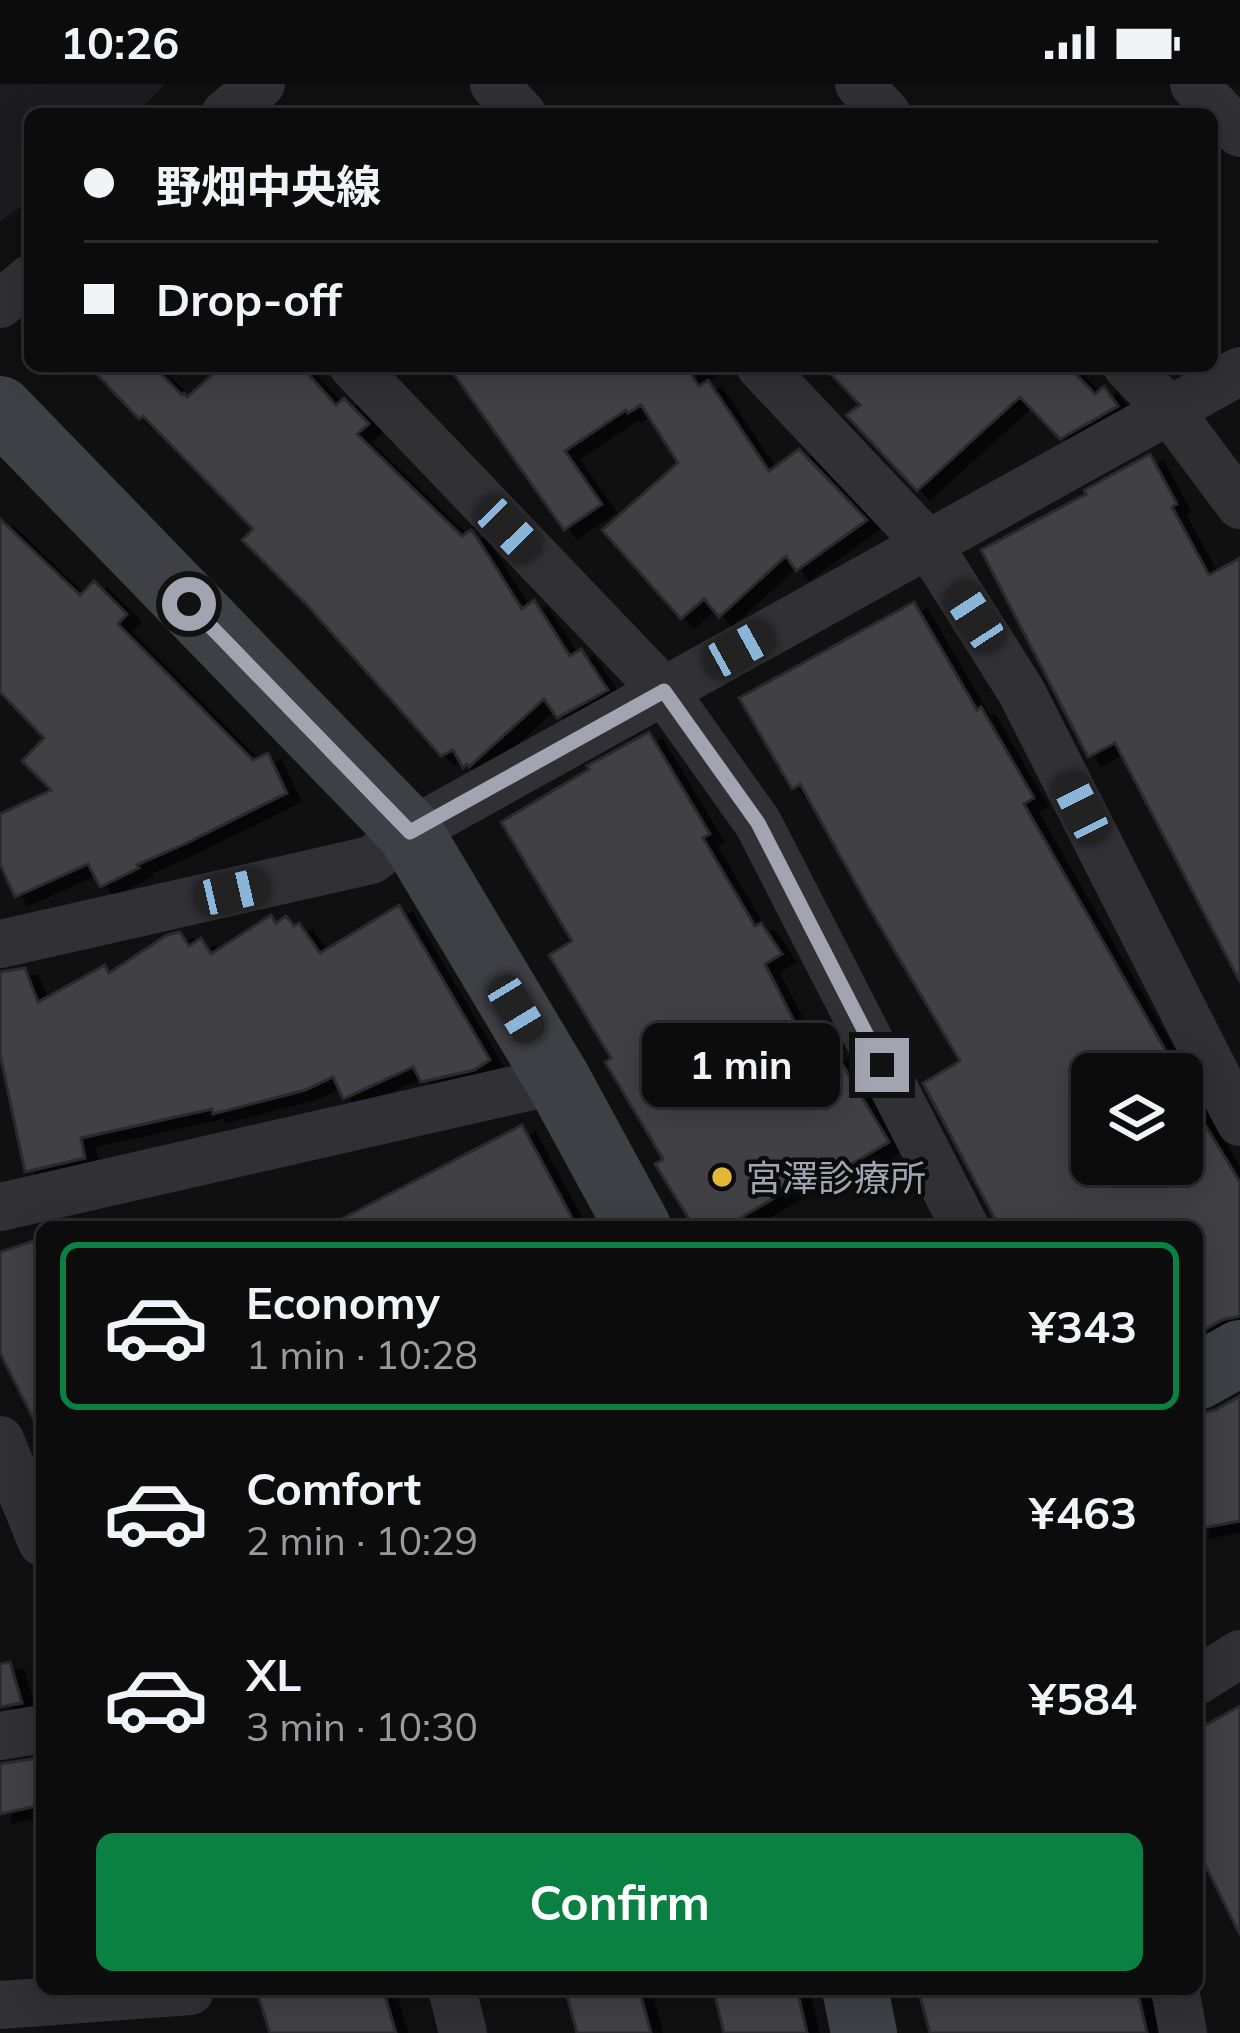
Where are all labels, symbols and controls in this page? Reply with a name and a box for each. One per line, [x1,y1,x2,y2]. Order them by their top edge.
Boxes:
text: 10:26 [60,14,179,70]
text: 野畑中央線 [156,158,381,214]
text: Drop-off [156,271,342,327]
car [470,491,546,567]
route start [162,577,216,631]
car [940,577,1010,657]
car [699,616,779,682]
car [1049,768,1113,848]
car [193,866,271,918]
car [482,969,550,1049]
callout: 1 min [642,1023,840,1107]
route end [855,1038,909,1092]
text: 1 min [690,1040,792,1089]
map controls [1071,1053,1203,1185]
button: layers [1071,1053,1203,1185]
place label: 宮澤診療所 [746,1155,926,1200]
marker: 宮澤診療所 [709,1164,735,1190]
icon: car [102,1272,210,1380]
text: Economy [246,1274,440,1330]
text: ¥343 [1029,1298,1137,1354]
text: 1 min · 10:28 [246,1330,478,1379]
icon: car [102,1458,210,1566]
text: Comfort [246,1460,421,1516]
text: ¥463 [1029,1484,1137,1540]
text: 2 min · 10:29 [246,1516,478,1565]
icon: car [102,1644,210,1752]
text: XL [246,1646,301,1702]
text: ¥584 [1029,1670,1137,1726]
text: 3 min · 10:30 [246,1702,478,1751]
button: Confirm [96,1833,1143,1971]

